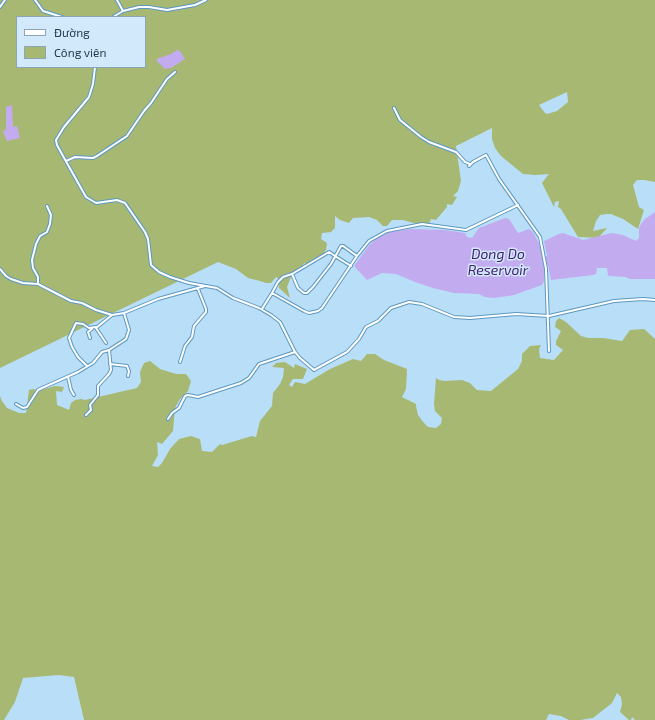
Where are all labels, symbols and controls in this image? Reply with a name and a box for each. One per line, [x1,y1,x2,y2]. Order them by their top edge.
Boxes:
legend [16,16,146,68]
text: Đường [54,25,90,39]
text: Công viên [54,45,107,59]
water label: Dong Do Reservoir [468,246,528,278]

